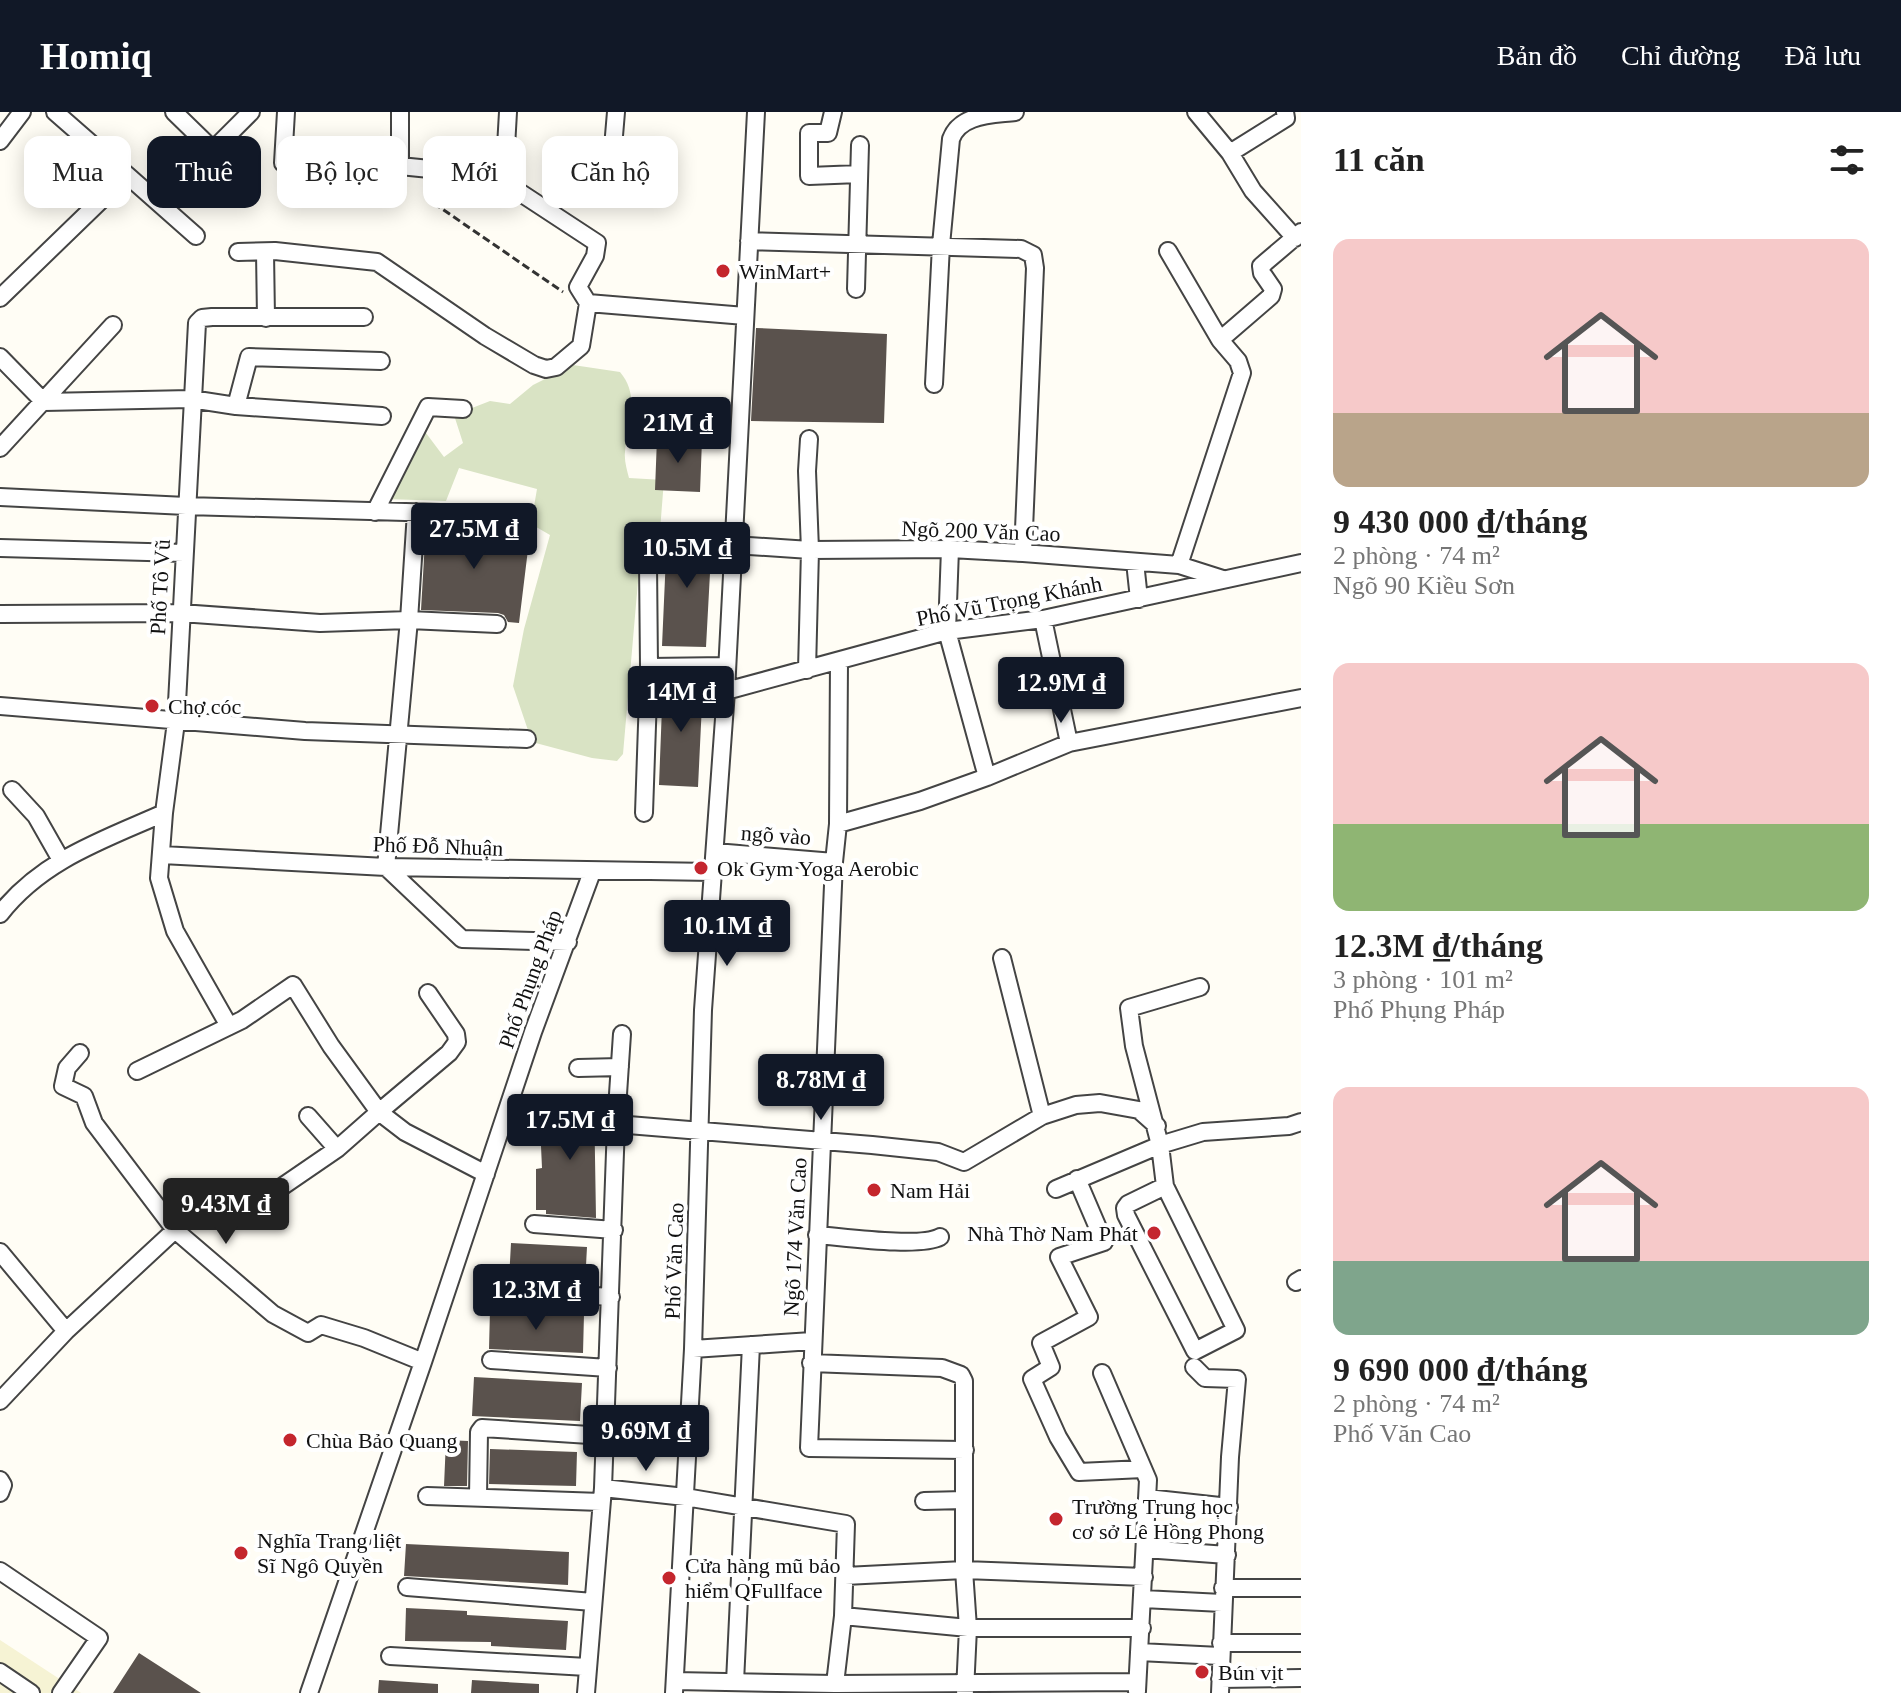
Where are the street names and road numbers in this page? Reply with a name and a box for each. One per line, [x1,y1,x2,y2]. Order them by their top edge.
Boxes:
street label: Ngõ 200 Văn Cao [901,516,1061,546]
street label: Phố Tô Vũ [145,539,175,635]
street label: Phố Vũ Trọng Khánh [914,571,1104,631]
street label: ngõ vào [740,820,812,850]
street label: Phố Đỗ Nhuận [372,831,504,861]
street label: Phố Phụng Pháp [493,906,567,1052]
street label: Ngõ 174 Văn Cao [778,1157,812,1317]
street label: Phố Văn Cao [659,1202,689,1320]

